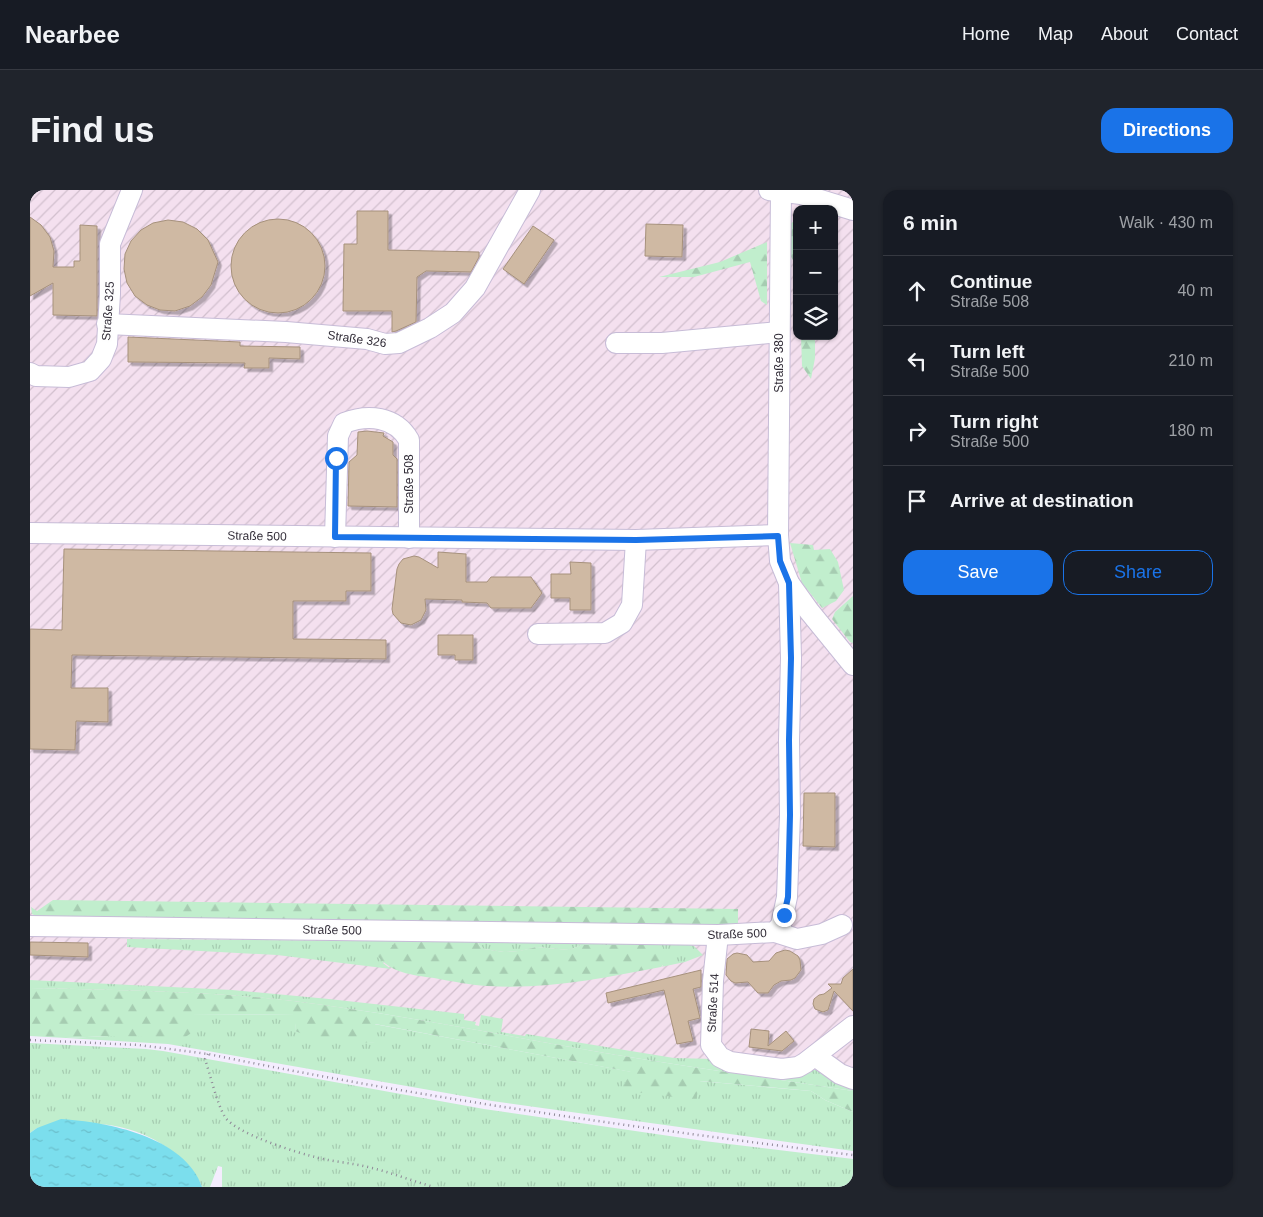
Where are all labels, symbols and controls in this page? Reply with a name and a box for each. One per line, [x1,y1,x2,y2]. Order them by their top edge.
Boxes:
text: Nearbee [25,21,120,48]
text: Home [962,24,1010,44]
text: Map [1038,24,1073,44]
text: About [1101,24,1148,44]
text: Contact [1176,24,1238,44]
button: Directions [1101,108,1233,153]
text: Find us [30,110,154,149]
map controls [793,205,838,340]
button: + [793,205,838,250]
text: 6 min [903,211,958,234]
text: Walk · 430 m [1119,214,1213,231]
button: − [793,250,838,295]
text: Continue [950,271,1032,292]
icon: ahead [903,277,931,305]
street label: Straße 325 [99,281,117,341]
text: 40 m [1177,282,1213,299]
text: Straße 508 [950,293,1029,310]
button: layers [793,295,838,340]
street label: Straße 326 [327,328,388,350]
street label: Straße 380 [772,333,786,393]
text: Turn left [950,341,1025,362]
icon: left [903,347,931,375]
text: 210 m [1169,352,1213,369]
text: Straße 500 [950,363,1029,380]
text: Turn right [950,411,1038,432]
icon: right [903,417,931,445]
text: 180 m [1169,422,1213,439]
text: Straße 500 [950,433,1029,450]
route start [325,447,348,470]
street label: Straße 508 [402,454,416,514]
icon: arrive [903,487,931,515]
text: Arrive at destination [950,490,1134,511]
street label: Straße 500 [227,528,287,544]
button: Save [903,550,1053,595]
button: Share [1063,550,1213,595]
route end [773,904,796,927]
street label: Straße 500 [302,922,362,938]
street label: Straße 500 [707,926,767,942]
street label: Straße 514 [704,973,722,1033]

